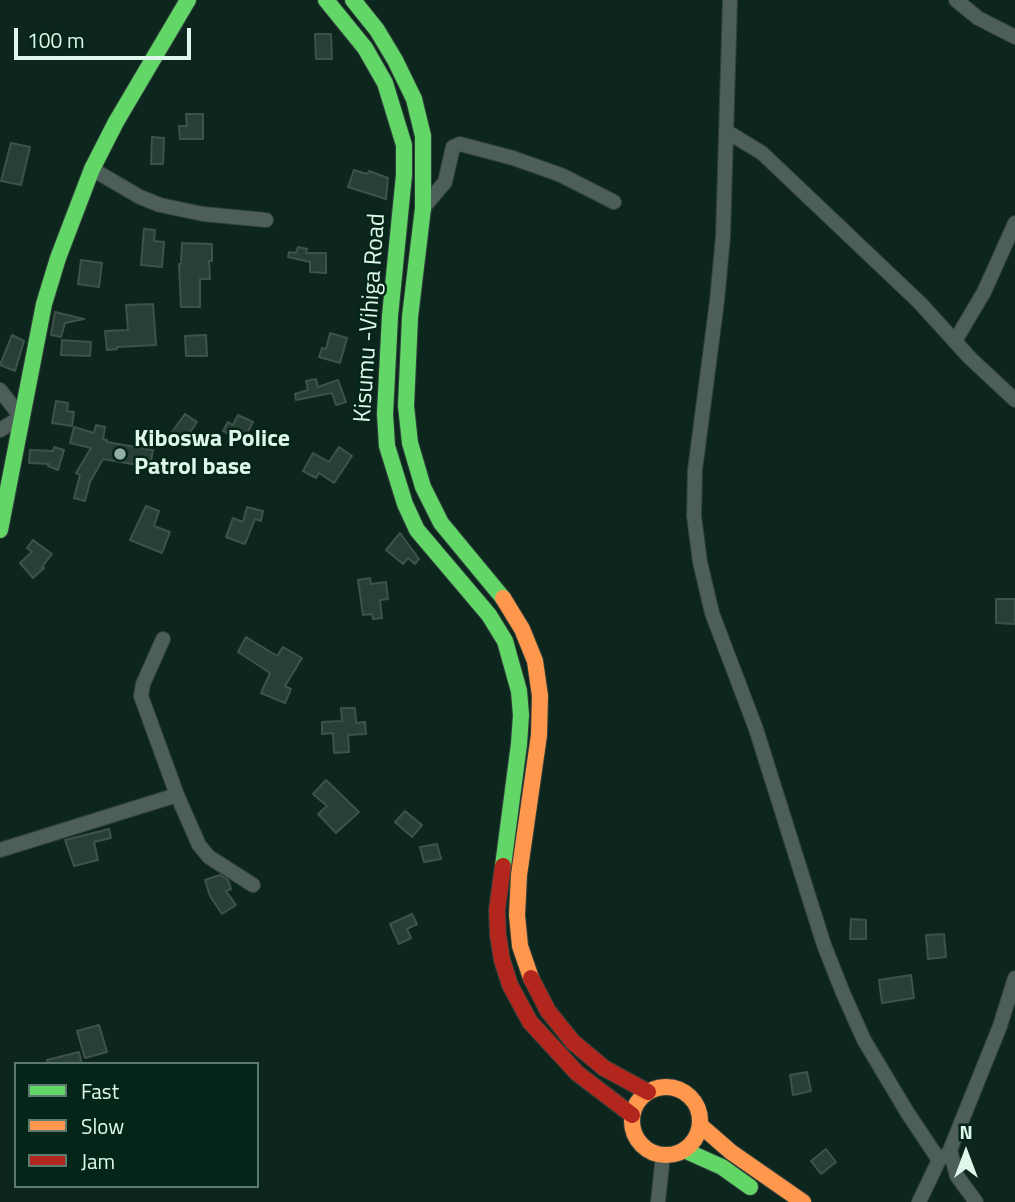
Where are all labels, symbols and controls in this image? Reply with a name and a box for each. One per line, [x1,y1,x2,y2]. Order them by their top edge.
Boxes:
scale bar [18,14,194,58]
text: 100 m [27,24,84,56]
street label: Kisumu -Vihiga Road [349,212,393,424]
place label: Kiboswa Police Patrol base [134,426,290,482]
marker: Kiboswa Police Patrol base [112,446,128,462]
legend [14,1062,259,1188]
text: Fast [81,1075,119,1107]
text: Slow [81,1110,124,1142]
text: N [959,1117,973,1146]
north arrow [931,1118,1001,1188]
text: Jam [81,1145,115,1177]

